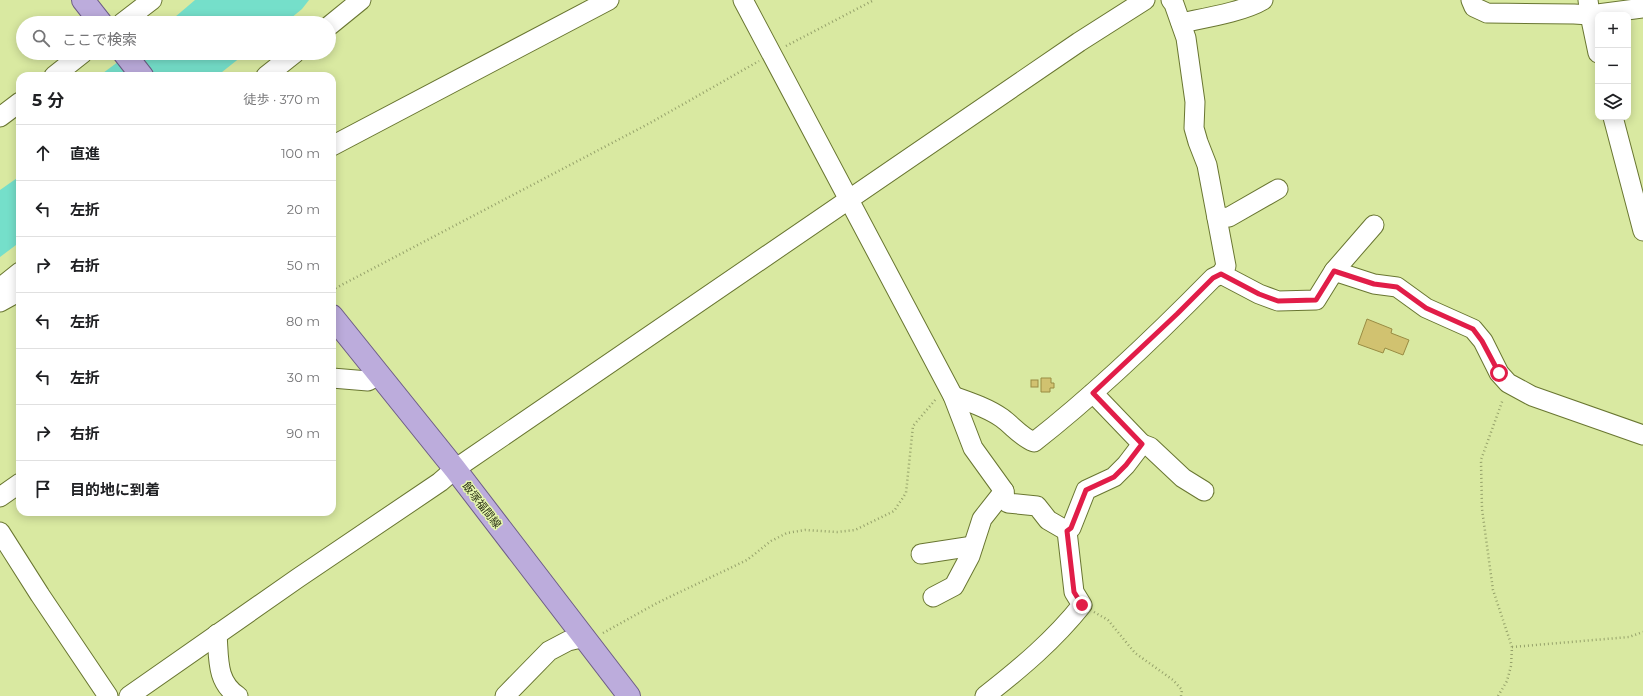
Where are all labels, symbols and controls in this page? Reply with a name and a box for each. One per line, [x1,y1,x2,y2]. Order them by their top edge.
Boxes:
map controls [1595,12,1631,120]
button: + [1595,12,1631,48]
search box [16,16,336,60]
icon: search [30,27,52,49]
text: ここで検索 [62,30,137,49]
button: − [1595,48,1631,84]
button: layers [1595,84,1631,120]
text: 5 分 [32,90,64,110]
text: 徒歩 · 370 m [244,91,320,107]
icon: ahead [32,142,54,164]
text: 直進 [70,144,100,163]
text: 100 m [281,145,320,161]
icon: left [32,198,54,220]
text: 左折 [70,200,100,219]
text: 20 m [287,201,320,217]
icon: right [32,254,54,276]
text: 右折 [70,256,100,275]
text: 50 m [287,257,320,273]
icon: left [32,310,54,332]
text: 左折 [70,312,100,331]
text: 80 m [286,313,320,329]
route start [1490,364,1508,382]
icon: left [32,366,54,388]
text: 左折 [70,368,100,387]
text: 30 m [287,369,320,385]
icon: right [32,422,54,444]
text: 右折 [70,424,100,443]
text: 90 m [286,425,320,441]
icon: arrive [32,478,54,500]
street label: 飯塚福間線 [460,479,504,531]
text: 目的地に到着 [70,480,160,499]
route end [1073,596,1091,614]

